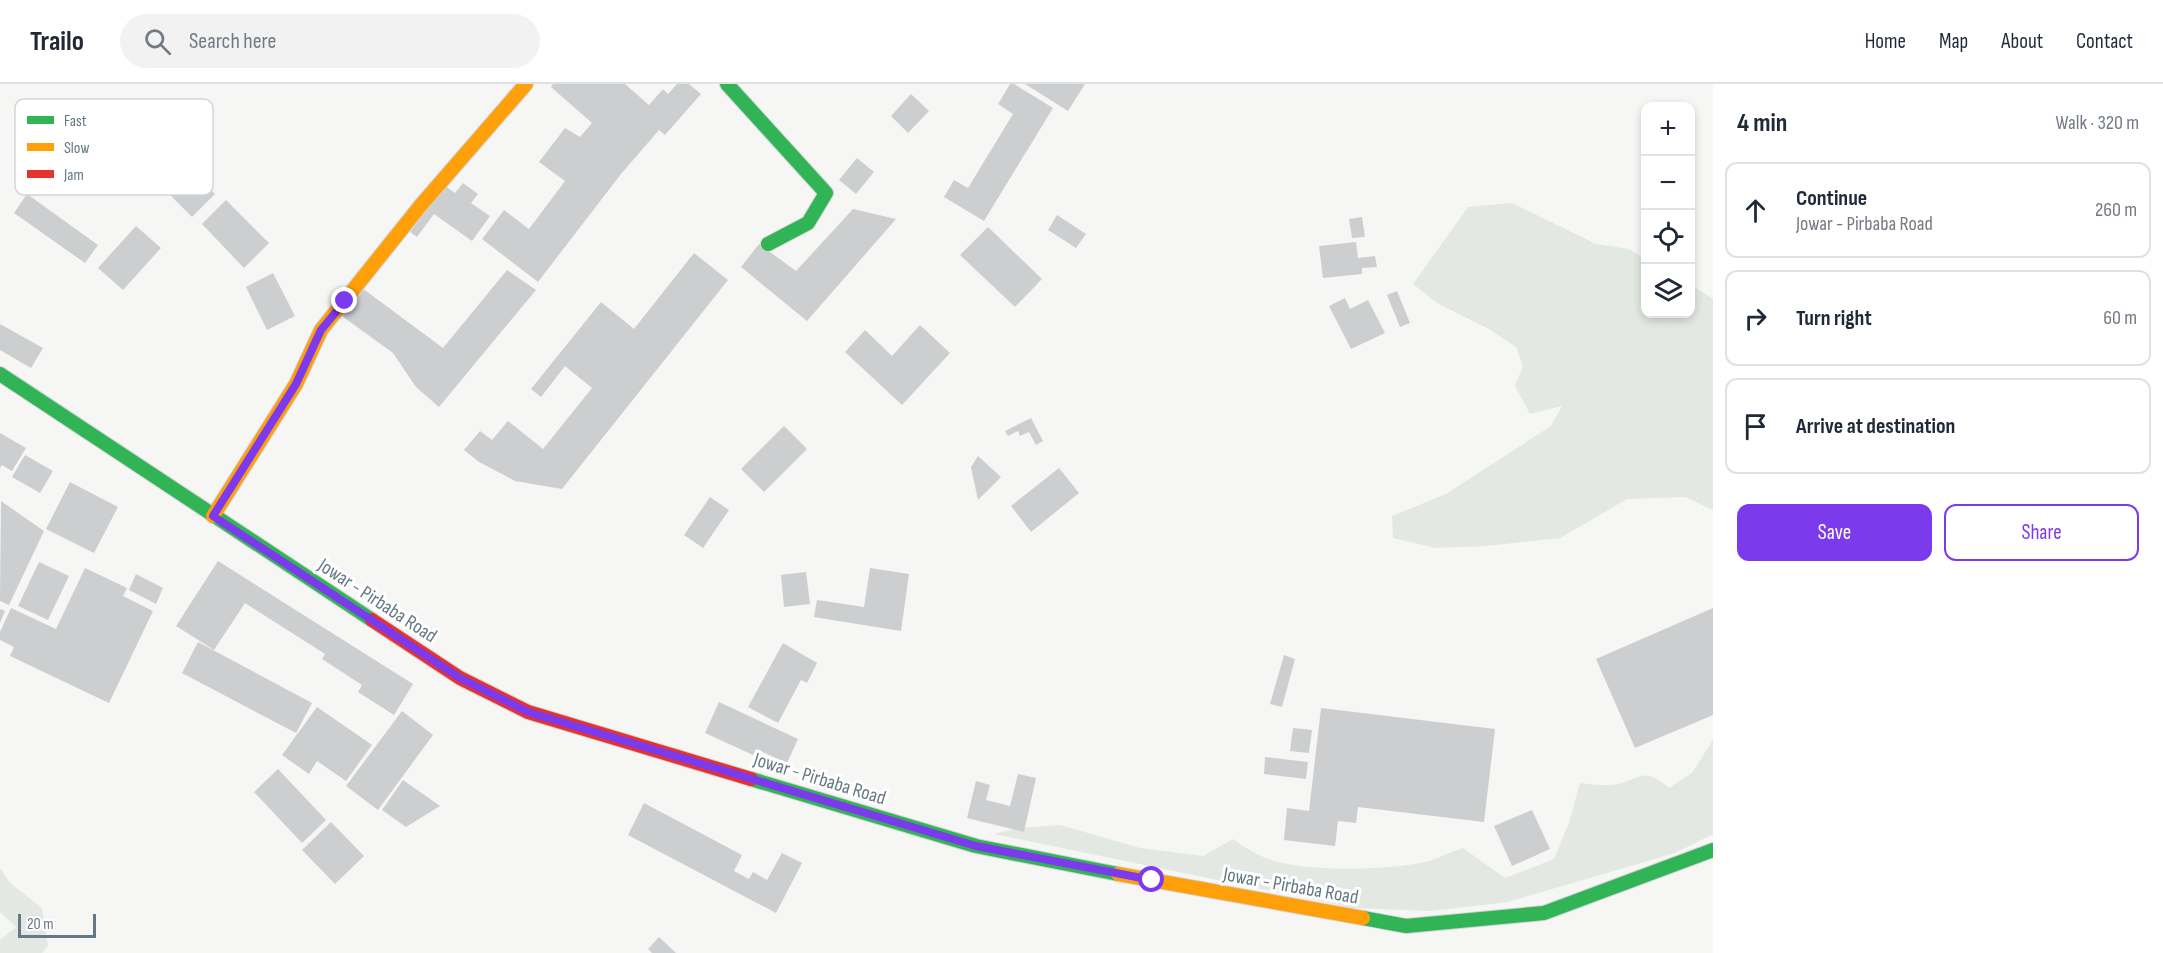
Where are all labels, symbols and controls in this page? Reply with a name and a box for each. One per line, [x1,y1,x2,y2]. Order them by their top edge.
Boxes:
search box [120,14,540,68]
text: Trailo [30,25,84,58]
icon: search [141,25,174,58]
text: Search here [189,28,276,55]
text: Home [1865,29,1906,54]
text: Map [1939,29,1968,54]
text: About [2001,29,2043,54]
text: Contact [2076,29,2133,54]
legend [15,99,213,195]
map controls [1641,102,1695,318]
button: + [1641,102,1695,156]
text: 4 min [1737,108,1787,139]
text: Walk · 320 m [2056,111,2139,135]
text: Fast [64,112,87,131]
text: Slow [64,139,89,158]
button: − [1641,156,1695,210]
text: Jam [63,166,84,185]
text: Continue [1796,185,1867,212]
icon: ahead [1739,194,1772,227]
text: 260 m [2095,198,2137,222]
button: locate [1641,210,1695,264]
text: Jowar - Pirbaba Road [1796,212,1933,236]
button: layers [1641,264,1695,318]
route end [331,287,357,313]
icon: right [1739,302,1772,335]
text: Turn right [1796,305,1872,332]
text: 60 m [2103,306,2137,330]
icon: arrive [1739,410,1772,443]
text: Arrive at destination [1796,413,1955,440]
button: Save [1737,504,1932,561]
button: Share [1944,504,2139,561]
street label: Jowar - Pirbaba Road [313,553,441,648]
street label: Jowar - Pirbaba Road [750,747,889,810]
street label: Jowar - Pirbaba Road [1220,862,1360,910]
route start [1138,866,1164,892]
scale bar [18,911,96,938]
text: 20 m [27,915,54,934]

